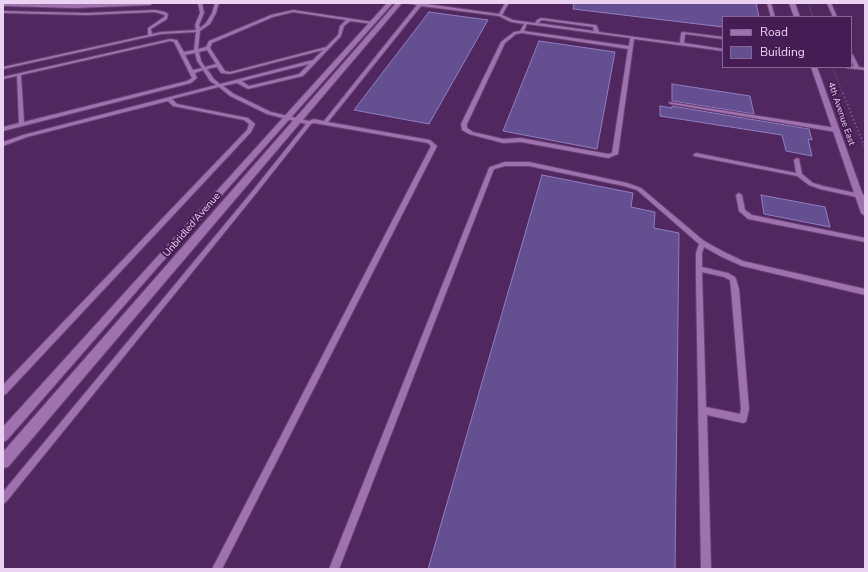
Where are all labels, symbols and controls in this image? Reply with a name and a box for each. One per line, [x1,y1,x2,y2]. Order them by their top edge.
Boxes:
legend [722,16,852,68]
text: Road [760,24,788,40]
text: Building [760,44,805,60]
street label: 4th Avenue East [825,81,857,147]
street label: Unbridled Avenue [161,190,223,260]

